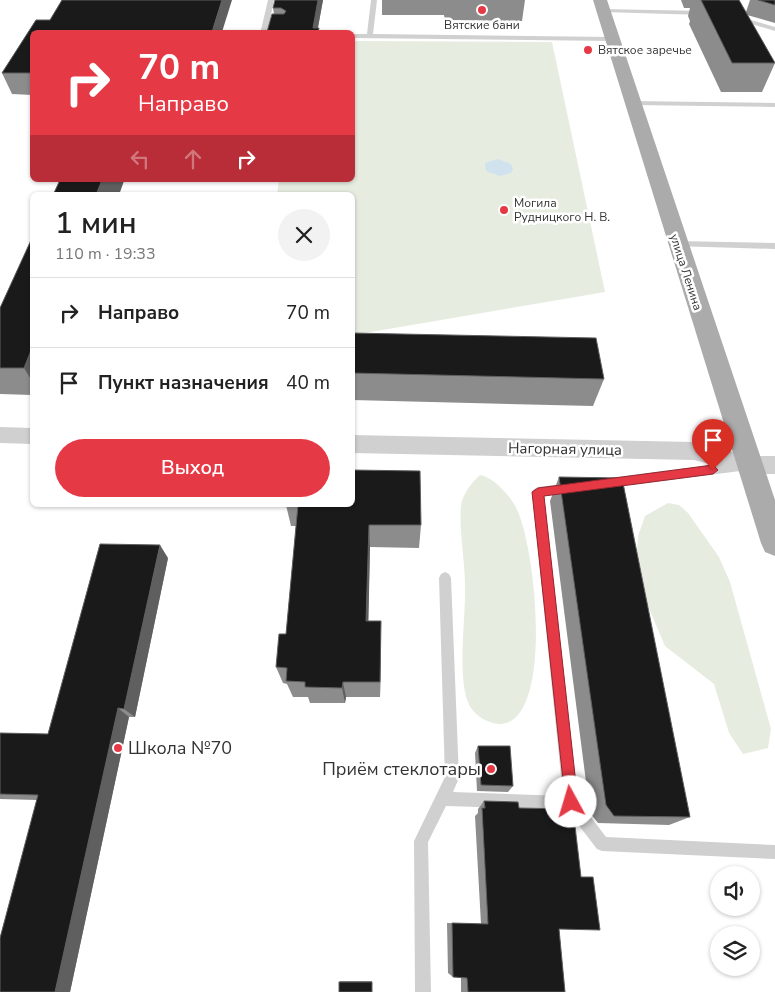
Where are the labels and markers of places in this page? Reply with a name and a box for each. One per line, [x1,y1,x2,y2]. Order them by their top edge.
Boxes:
marker: Вятские бани [476,4,488,16]
place label: Вятские бани [444,17,520,33]
place label: Вятское заречье [598,42,692,58]
marker: Вятское заречье [582,44,594,56]
place label: Могила Рудницкого Н. В. [514,195,610,225]
marker: Могила Рудницкого Н. В. [498,204,510,216]
pin [692,419,734,470]
place label: Школа №70 [128,736,232,760]
marker: Школа №70 [112,742,124,754]
place label: Приём стеклотары [322,757,481,781]
marker: Приём стеклотары [485,763,497,775]

